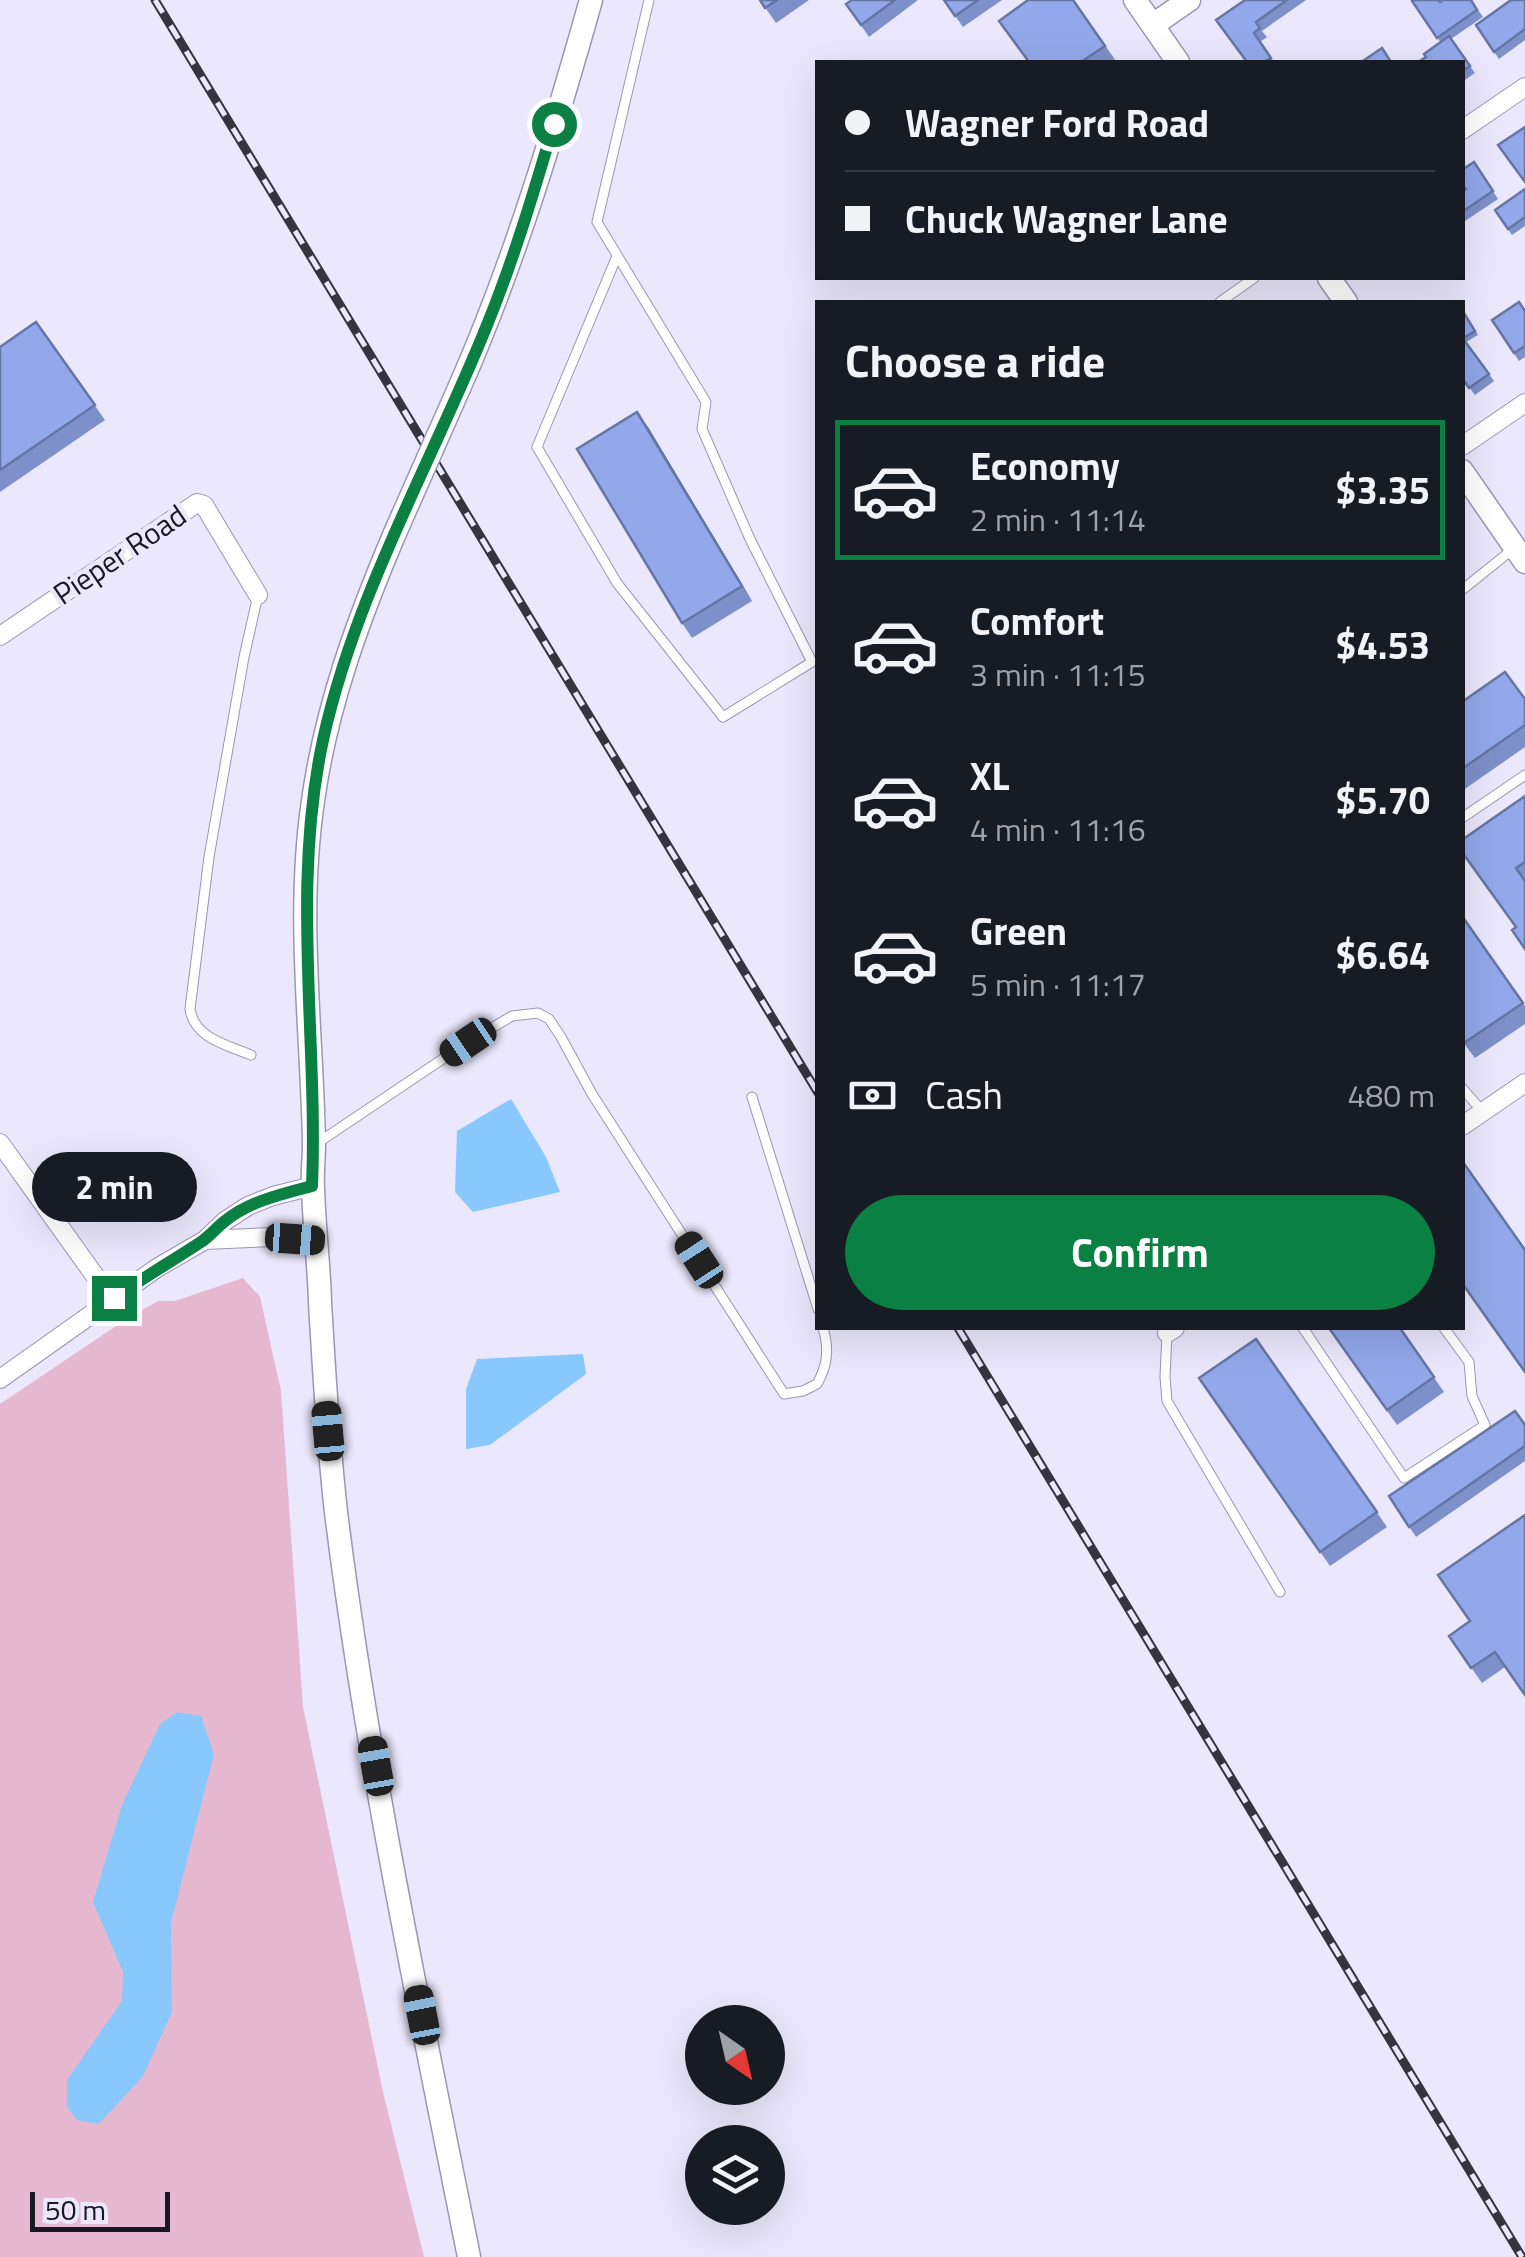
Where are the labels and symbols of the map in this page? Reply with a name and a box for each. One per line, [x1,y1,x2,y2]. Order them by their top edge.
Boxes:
route start [532,102,577,147]
street label: Pieper Road [43,492,195,616]
car [435,1013,501,1071]
callout: 2 min [32,1153,196,1223]
car [264,1222,326,1256]
car [670,1227,728,1293]
route end [92,1276,137,1321]
car [310,1400,346,1462]
car [356,1734,396,1798]
car [402,1983,442,2047]
north arrow [685,2005,785,2105]
scale bar [30,2187,170,2232]

